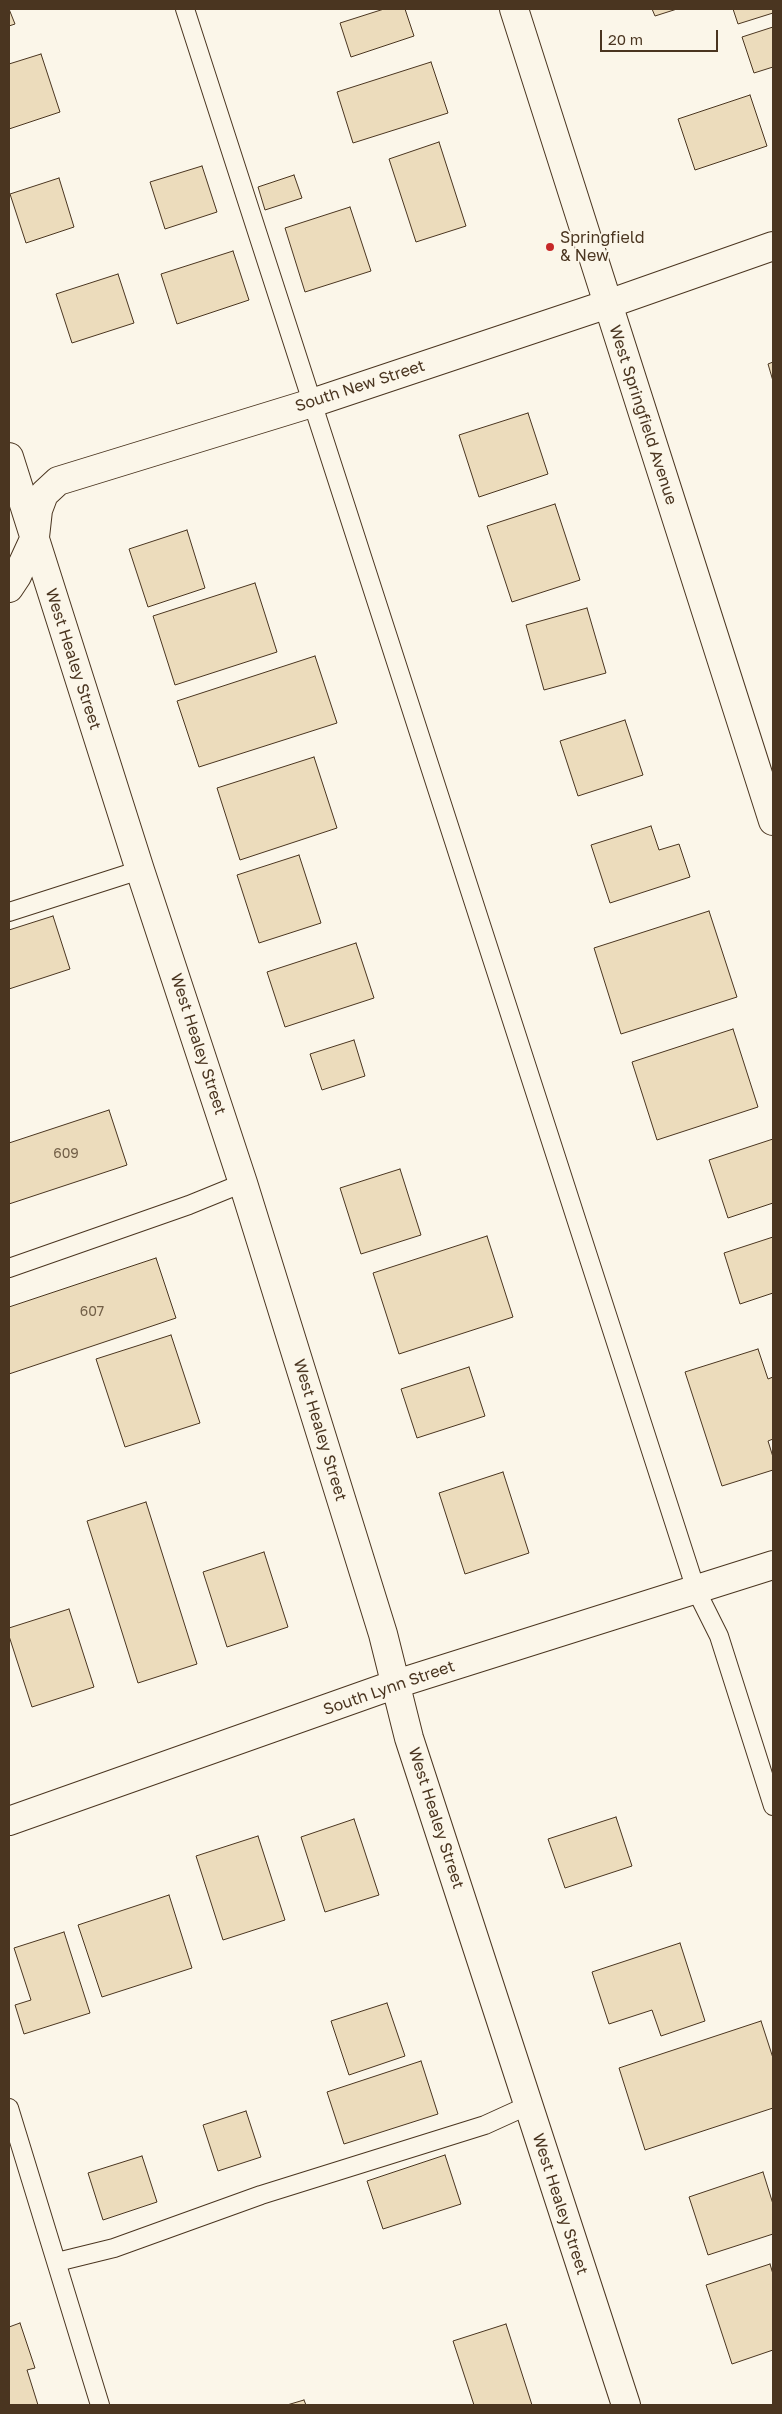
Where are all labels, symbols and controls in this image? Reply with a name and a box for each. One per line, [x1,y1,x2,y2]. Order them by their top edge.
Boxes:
scale bar [602,20,720,52]
text: 20 m [608,30,643,48]
place label: Springfield & New [560,228,644,266]
marker: Springfield & New [544,241,556,253]
street label: West Springfield Avenue [605,323,681,507]
street label: South New Street [293,356,427,416]
street label: West Healey Street [41,586,105,732]
street label: West Healey Street [166,971,230,1117]
house number: 609 [53,1146,79,1162]
house number: 607 [80,1304,104,1320]
street label: West Healey Street [289,1357,351,1503]
street label: South Lynn Street [321,1657,457,1719]
street label: West Healey Street [404,1745,468,1891]
street label: West Healey Street [528,2131,592,2277]

